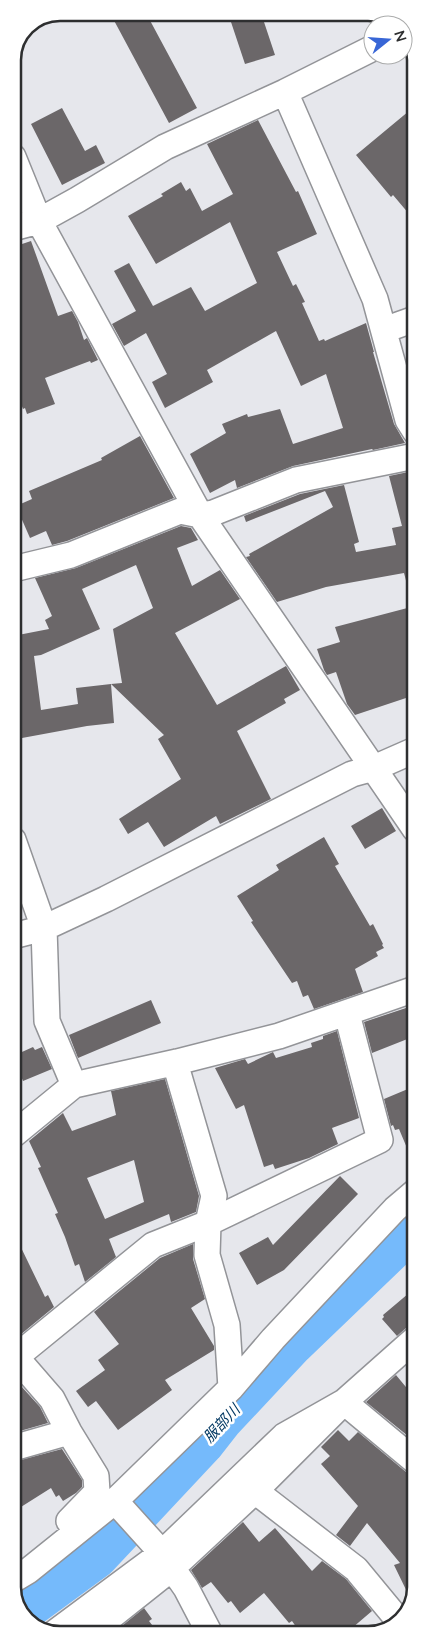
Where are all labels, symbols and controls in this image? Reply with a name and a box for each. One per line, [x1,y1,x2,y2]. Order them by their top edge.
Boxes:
north arrow [363,15,413,65]
text: N [391,28,411,44]
water label: 服部川 [199,1399,244,1446]

